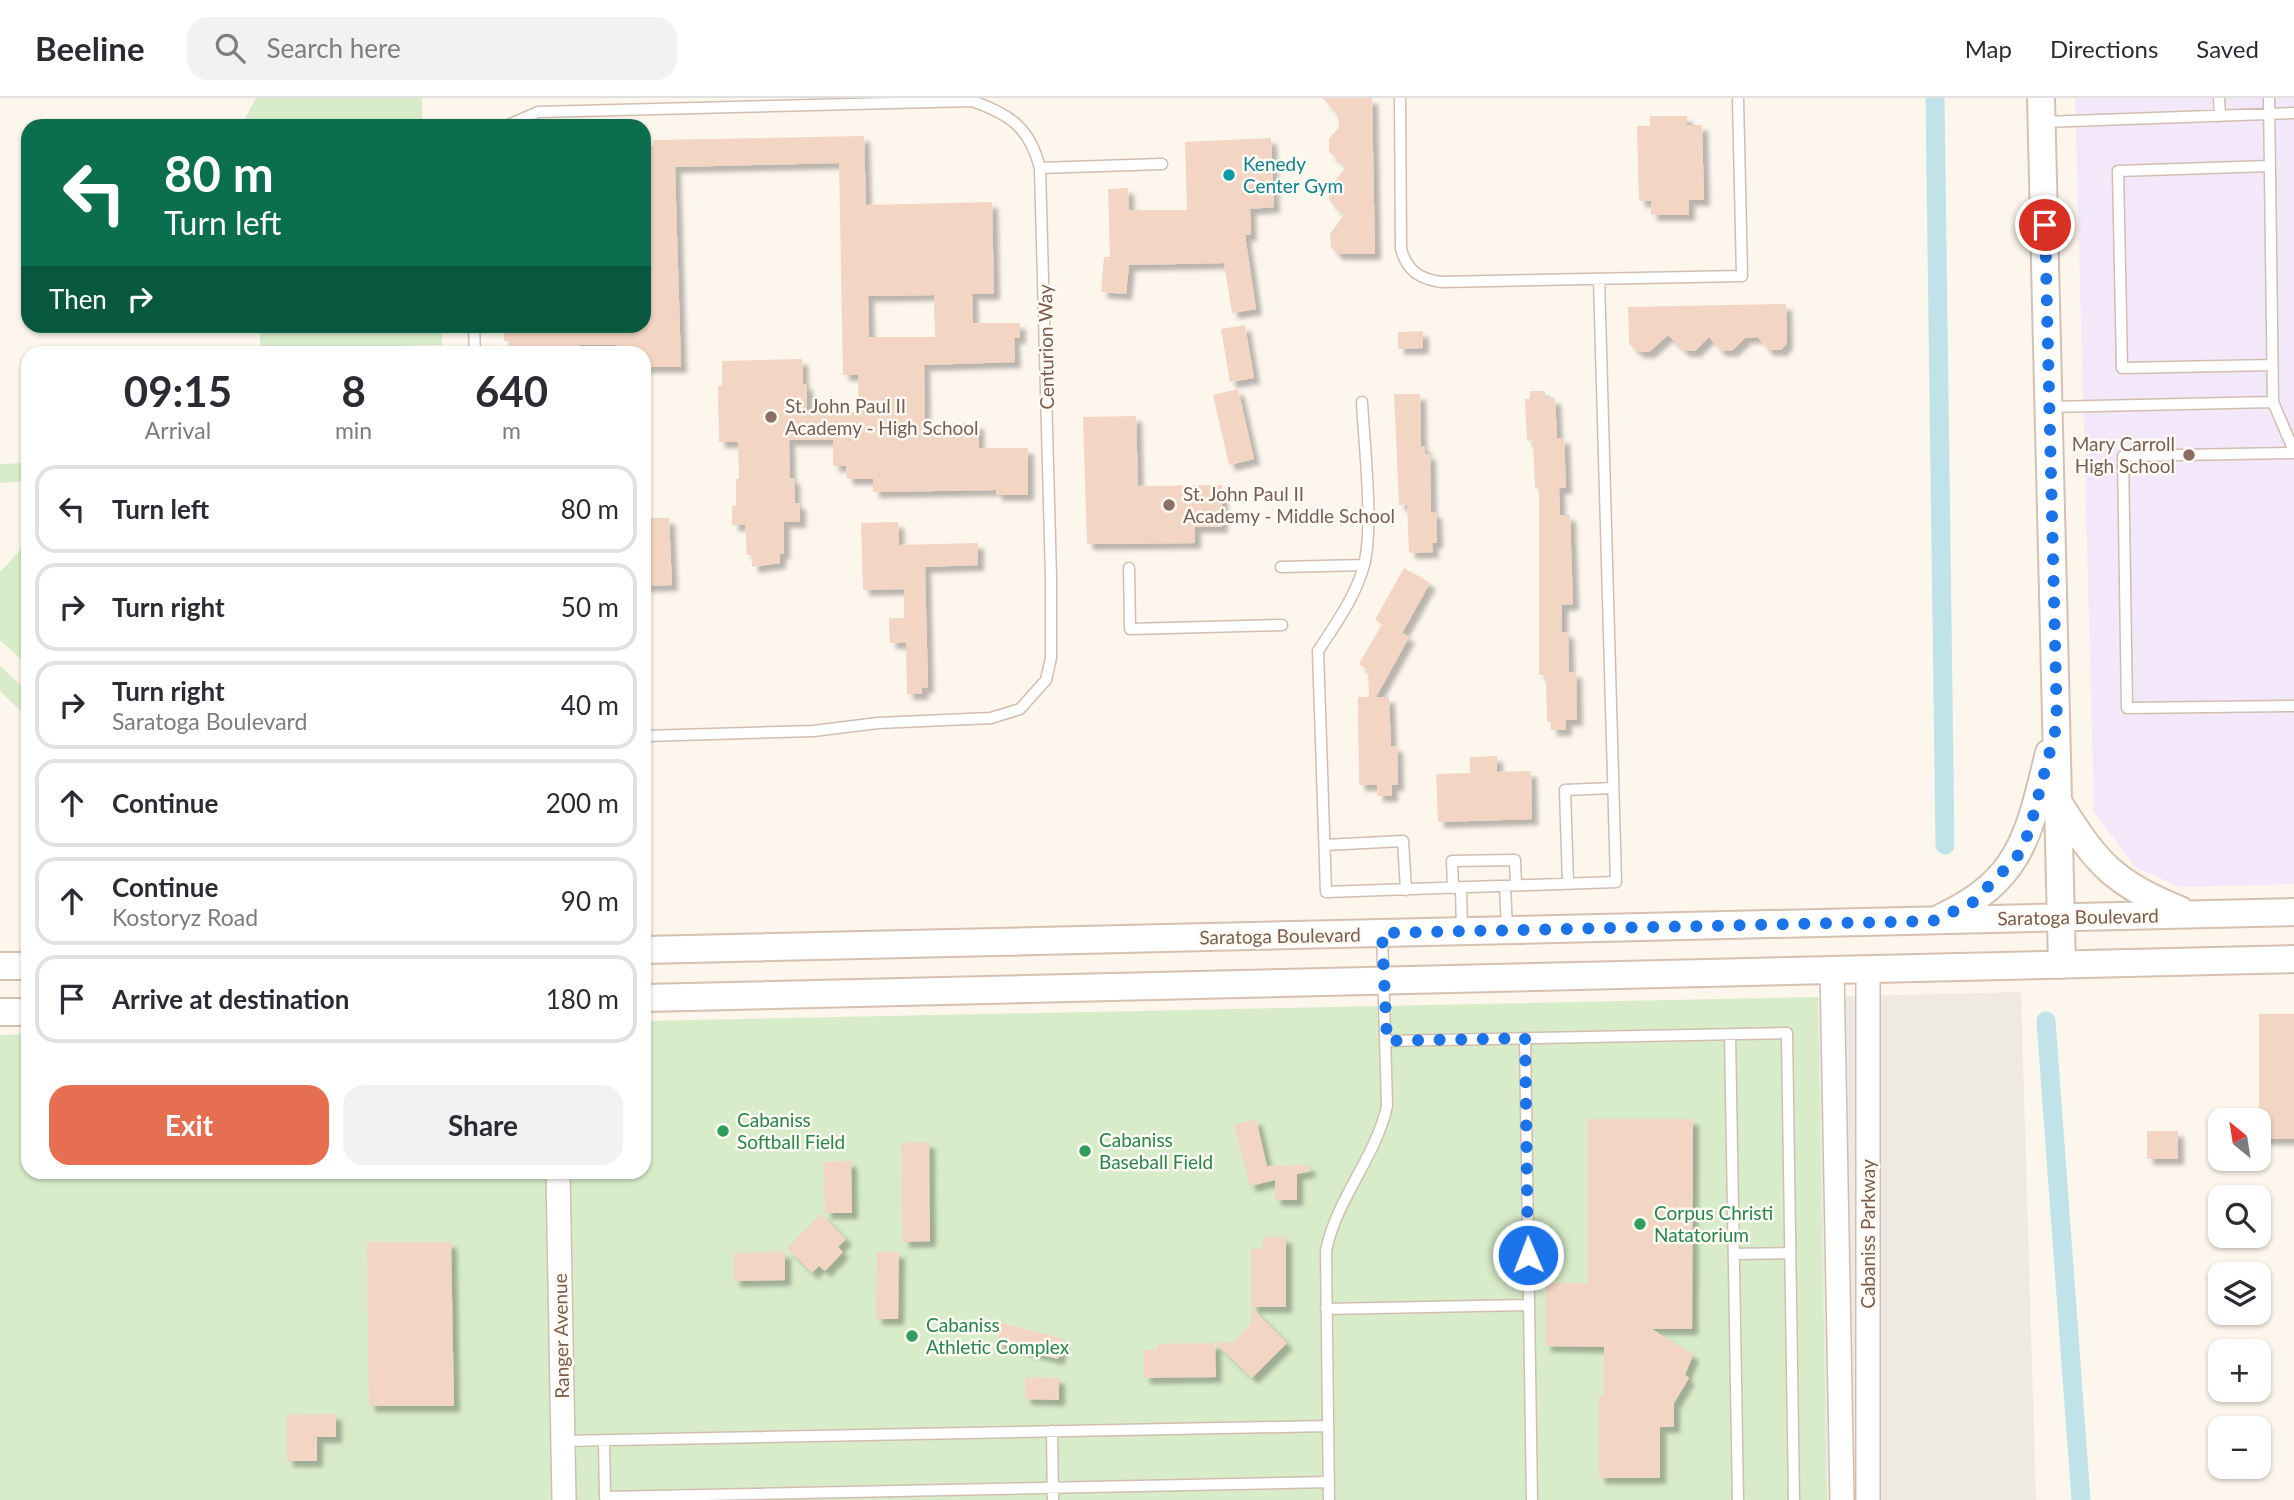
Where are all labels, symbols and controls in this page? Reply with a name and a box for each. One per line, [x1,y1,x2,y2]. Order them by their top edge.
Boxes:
search box [187,17,677,80]
text: Beeline [35,28,145,68]
icon: search [211,29,249,67]
text: Search here [267,32,401,64]
text: Map [1965,34,2012,63]
text: Directions [2050,34,2158,63]
text: Saved [2196,34,2259,63]
text: 80 m [164,144,274,202]
icon: left [49,147,140,238]
place label: Kenedy Center Gym [1243,152,1343,197]
marker: Kenedy Center Gym [1221,167,1237,183]
pin [2015,195,2075,255]
text: Turn left [164,203,281,242]
icon: arrive [2026,206,2064,244]
icon: right [121,280,159,318]
text: Then [49,283,107,315]
street label: Centurion Way [1033,284,1058,410]
text: 09:15 [124,366,232,416]
text: 8 [341,366,366,416]
text: 640 [475,366,548,416]
place label: St. John Paul II Academy - High School [785,394,979,439]
marker: St. John Paul II Academy - High School [763,409,779,425]
text: Arrival [145,416,211,444]
text: min [335,416,372,444]
text: m [502,416,521,444]
place label: Mary Carroll High School [2072,432,2175,477]
marker: Mary Carroll High School [2181,447,2197,463]
place label: St. John Paul II Academy - Middle School [1183,482,1395,527]
icon: left [53,490,91,528]
text: Turn left [112,493,209,525]
text: 80 m [561,493,619,525]
marker: St. John Paul II Academy - Middle School [1161,497,1177,513]
icon: right [53,588,91,626]
text: Turn right [112,591,225,623]
text: 50 m [561,591,619,623]
text: Turn right [112,675,225,707]
icon: right [53,686,91,724]
text: 40 m [561,689,619,721]
text: Saratoga Boulevard [112,707,307,735]
icon: ahead [53,784,91,822]
text: Continue [112,787,218,819]
text: 200 m [546,787,619,819]
text: Continue [112,871,218,903]
icon: ahead [53,882,91,920]
text: 90 m [561,885,619,917]
text: Kostoryz Road [112,903,258,931]
street label: Saratoga Boulevard [1997,904,2159,929]
street label: Saratoga Boulevard [1199,923,1361,948]
icon: arrive [53,980,91,1018]
text: Arrive at destination [112,983,349,1015]
text: 180 m [546,983,619,1015]
button: Exit [49,1085,329,1165]
button: Share [343,1085,623,1165]
place label: Cabaniss Softball Field [737,1108,845,1153]
north arrow [2208,1108,2272,1171]
map controls [2208,1108,2271,1479]
marker: Cabaniss Softball Field [715,1123,731,1139]
place label: Cabaniss Baseball Field [1099,1128,1213,1173]
marker: Cabaniss Baseball Field [1077,1143,1093,1159]
street label: Cabaniss Parkway [1856,1159,1879,1309]
button: search [2208,1185,2271,1248]
place label: Corpus Christi Natatorium [1654,1201,1773,1246]
marker: Corpus Christi Natatorium [1632,1216,1648,1232]
position arrow [1491,1218,1565,1292]
button: layers [2208,1262,2271,1325]
street label: Ranger Avenue [548,1273,573,1399]
place label: Cabaniss Athletic Complex [926,1313,1070,1358]
marker: Cabaniss Athletic Complex [904,1328,920,1344]
button: + [2208,1339,2271,1402]
button: − [2208,1416,2271,1479]

